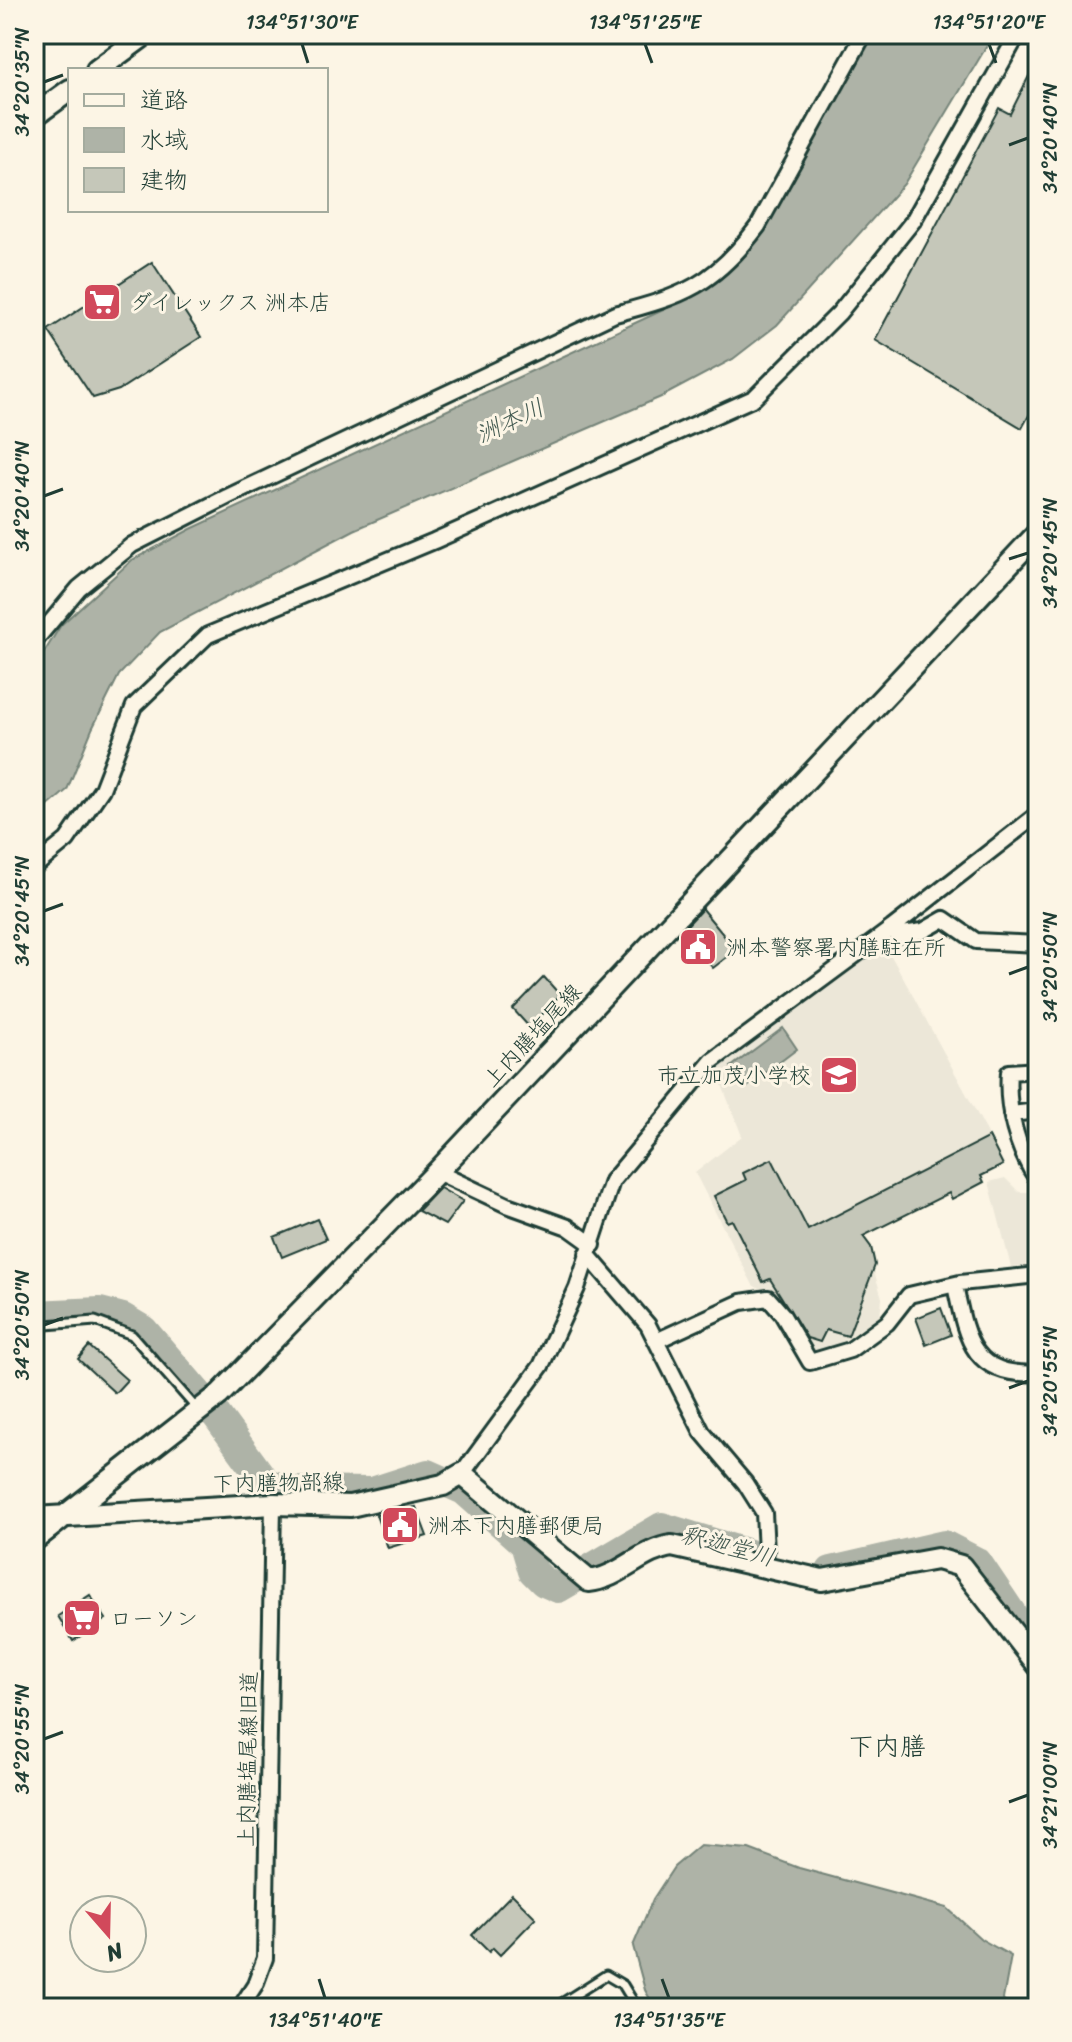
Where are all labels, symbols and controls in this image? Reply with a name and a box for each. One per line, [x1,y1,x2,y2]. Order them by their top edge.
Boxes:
text: 134°51'30"E [246,5,360,40]
text: 134°51'25"E [589,5,703,40]
text: 134°51'20"E [933,5,1047,40]
text: 34°20'35"N [5,27,40,137]
legend [68,68,328,212]
text: 道路 [140,79,188,121]
text: 34°20'40"N [1033,82,1068,193]
text: 水域 [140,119,188,161]
text: 建物 [140,159,188,201]
supermarket icon: ダイレックス 洲本店 [81,281,123,323]
place label: ダイレックス 洲本店 [130,283,331,322]
water label: 洲本川 [468,387,552,455]
text: 34°20'40"N [5,440,40,551]
text: 34°20'45"N [1033,498,1068,608]
text: 34°20'45"N [5,856,40,966]
text: 34°20'50"N [1033,912,1068,1022]
public building icon: 洲本警察署内膳駐在所 [677,926,719,968]
place label: 洲本警察署内膳駐在所 [726,928,946,967]
street label: 上内膳塩尾線 [473,974,592,1097]
school or university icon: 市立加茂小学校 [818,1054,860,1096]
place label: 市立加茂小学校 [657,1056,811,1095]
text: 34°20'50"N [5,1270,40,1380]
text: 34°20'55"N [1033,1326,1068,1436]
street label: 下内膳物部線 [212,1462,344,1503]
public building icon: 洲本下内膳郵便局 [379,1504,421,1546]
place label: 洲本下内膳郵便局 [428,1506,604,1545]
water label: 釈迦堂川 [676,1513,780,1579]
supermarket icon: ローソン [61,1597,103,1639]
place label: ローソン [110,1599,198,1638]
street label: 上内膳塩尾線旧道 [226,1671,269,1847]
text: 34°20'55"N [5,1684,40,1794]
district label: 下内膳 [848,1723,926,1769]
text: 34°21'00"N [1033,1741,1068,1849]
north arrow [68,1894,148,1974]
text: N [100,1931,129,1974]
text: 134°51'40"E [268,2003,384,2038]
text: 134°51'35"E [613,2003,727,2038]

